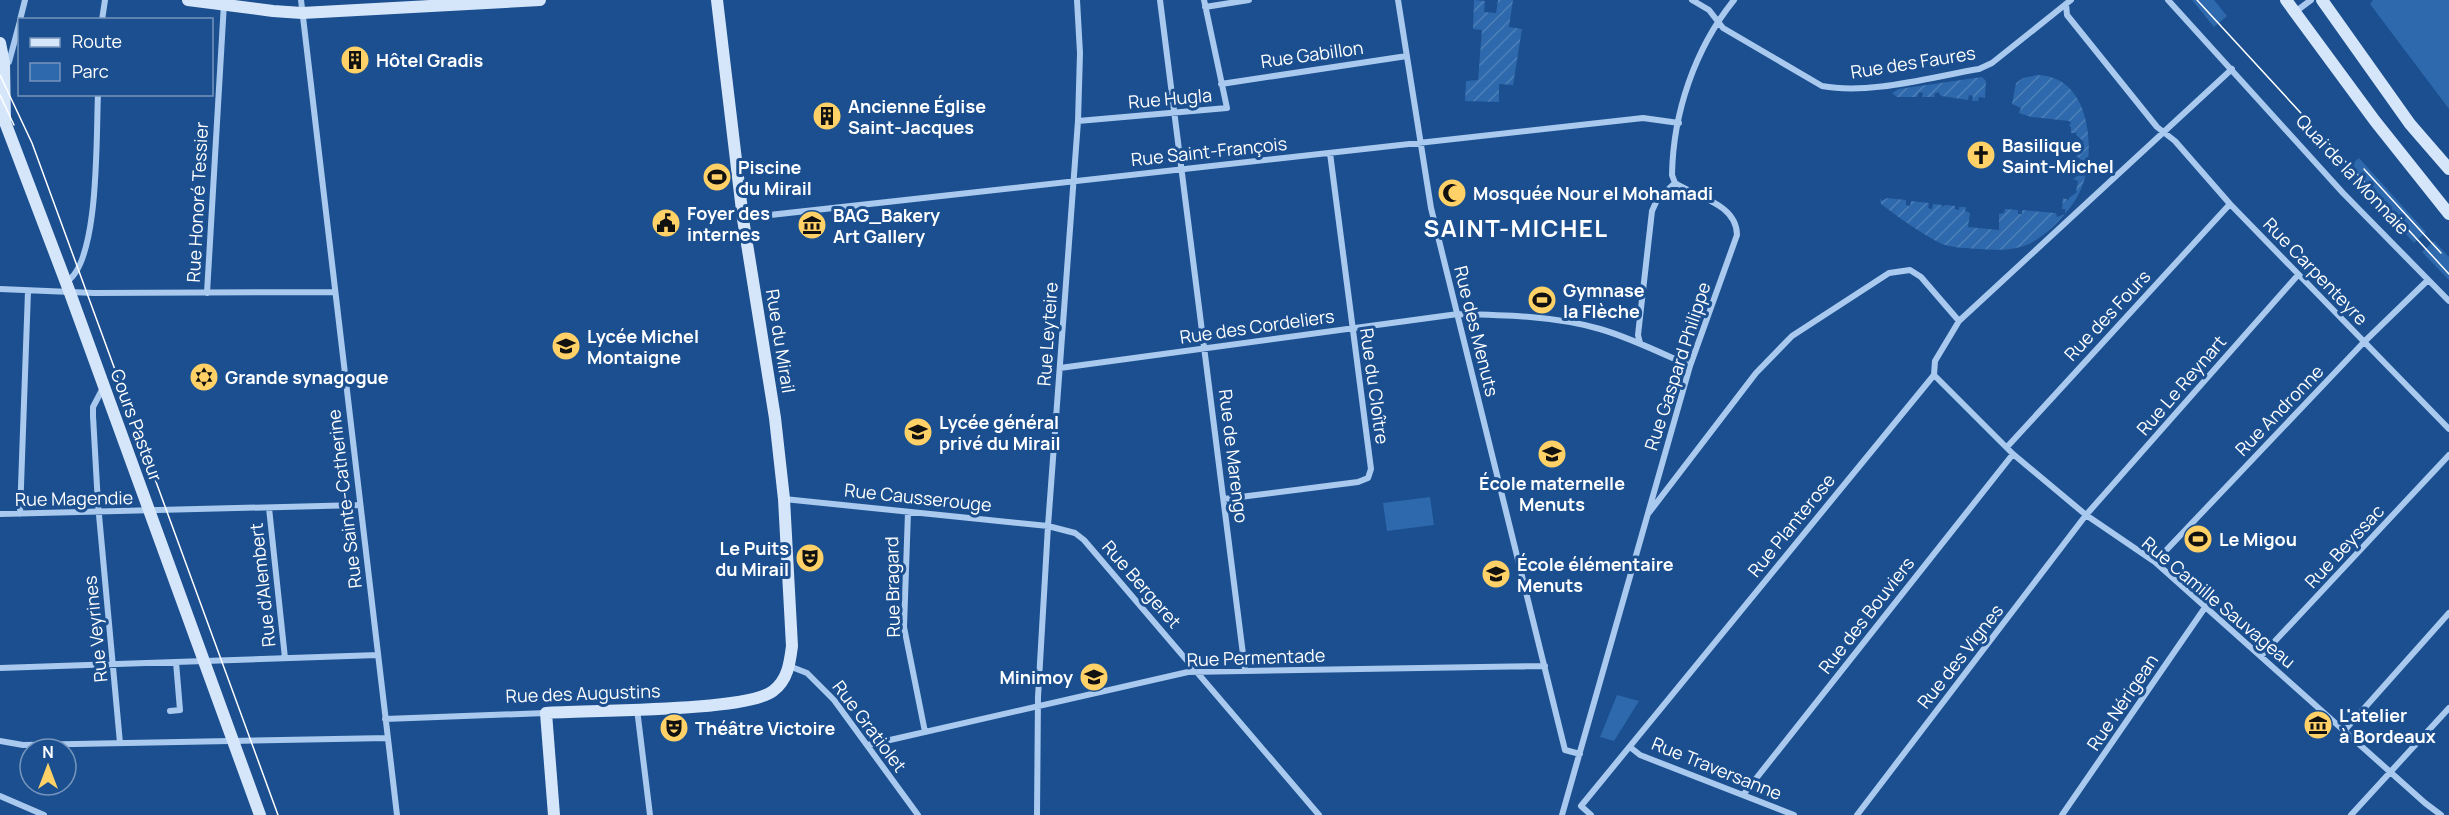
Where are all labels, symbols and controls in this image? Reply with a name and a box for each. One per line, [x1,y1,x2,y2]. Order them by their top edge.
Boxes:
legend [18,18,213,96]
text: Route [72,29,122,53]
street label: Rue Gabillon [1259,35,1365,73]
street label: Rue des Faures [1849,40,1977,84]
building icon: Hôtel Gradis [339,44,371,76]
place label: Hôtel Gradis [376,48,484,72]
text: Parc [72,59,109,83]
street label: Rue Hugla [1127,82,1213,114]
place label: Ancienne Église Saint-Jacques [848,94,986,139]
building icon: Ancienne Église Saint-Jacques [811,100,843,132]
street label: Quai de la Monnaie [2291,109,2415,239]
street label: Rue Honoré Tessier [181,120,213,283]
street label: Rue Saint-François [1130,131,1288,171]
place label: Basilique Saint-Michel [2002,133,2114,178]
church icon: Basilique Saint-Michel [1965,139,1997,171]
place label: Piscine du Mirail [738,155,812,200]
sports icon: Piscine du Mirail [701,161,733,193]
mosque icon: Mosquée Nour el Mohamadi [1436,177,1468,209]
place label: Mosquée Nour el Mohamadi [1473,181,1713,205]
place label: Foyer des internes [687,201,770,246]
place label: BAG_Bakery Art Gallery [833,203,940,248]
public building icon: Foyer des internes [650,207,682,239]
museum icon: BAG_Bakery Art Gallery [796,209,828,241]
district label: SAINT-MICHEL [1423,211,1609,244]
street label: Rue Carpenteyre [2259,212,2373,330]
street label: Rue des Menuts [1449,263,1505,399]
street label: Rue des Fours [2059,264,2155,366]
place label: Gymnase la Flèche [1563,278,1645,323]
street label: Rue Gaspard Philippe [1638,279,1716,453]
street label: Rue Leyteire [1031,281,1063,387]
sports icon: Gymnase la Flèche [1526,284,1558,316]
street label: Rue du Mirail [761,287,801,395]
street label: Rue des Cordeliers [1178,303,1336,349]
place label: Lycée Michel Montaigne [587,324,699,369]
street label: Rue du Cloître [1355,326,1395,446]
school or university icon: Lycée Michel Montaigne [550,330,582,362]
street label: Rue Le Reynart [2131,330,2231,440]
street label: Rue Andronne [2229,359,2329,461]
synagogue icon: Grande synagogue [188,361,220,393]
place label: Grande synagogue [225,365,389,389]
street label: Cours Pasteur [106,366,169,485]
street label: Rue de Marengo [1214,388,1254,524]
street label: Rue Sainte-Catherine [321,408,367,590]
place label: Lycée général privé du Mirail [939,410,1061,455]
school or university icon: Lycée général privé du Mirail [902,416,934,448]
school or university icon: École maternelle Menuts [1536,438,1568,470]
street label: Rue Planterose [1742,468,1840,582]
place label: École maternelle Menuts [1479,471,1625,516]
street label: Rue Causserouge [843,477,993,517]
street label: Rue Magendie [15,485,133,511]
street label: Rue Beyssac [2299,499,2389,593]
street label: Rue d'Alembert [244,522,280,648]
sports icon: Le Migou [2182,523,2214,555]
place label: Le Migou [2219,527,2297,551]
street label: Rue Camille Sauvageau [2137,531,2301,673]
street label: Rue Bergeret [1097,535,1187,633]
place label: Le Puits du Mirail [715,536,789,581]
street label: Rue Bragard [879,536,905,638]
theatre icon: Le Puits du Mirail [794,542,826,574]
place label: École élémentaire Menuts [1517,552,1674,597]
street label: Rue des Bouviers [1813,552,1919,678]
school or university icon: École élémentaire Menuts [1480,558,1512,590]
street label: Rue Veyrines [77,574,113,684]
street label: Rue des Vignes [1912,599,2008,713]
street label: Rue Permentade [1186,643,1326,671]
street label: Rue Nérigean [2081,649,2163,755]
school or university icon: Minimoy [1078,661,1110,693]
place label: Minimoy [999,665,1073,689]
street label: Rue Gratiolet [828,675,912,777]
street label: Rue des Augustins [505,678,661,708]
place label: L'atelier à Bordeaux [2339,703,2436,748]
museum icon: L'atelier à Bordeaux [2302,709,2334,741]
theatre icon: Théâtre Victoire [658,712,690,744]
place label: Théâtre Victoire [695,716,835,740]
street label: Rue Traversanne [1648,731,1786,805]
north arrow [18,737,78,797]
text: N [42,741,54,763]

